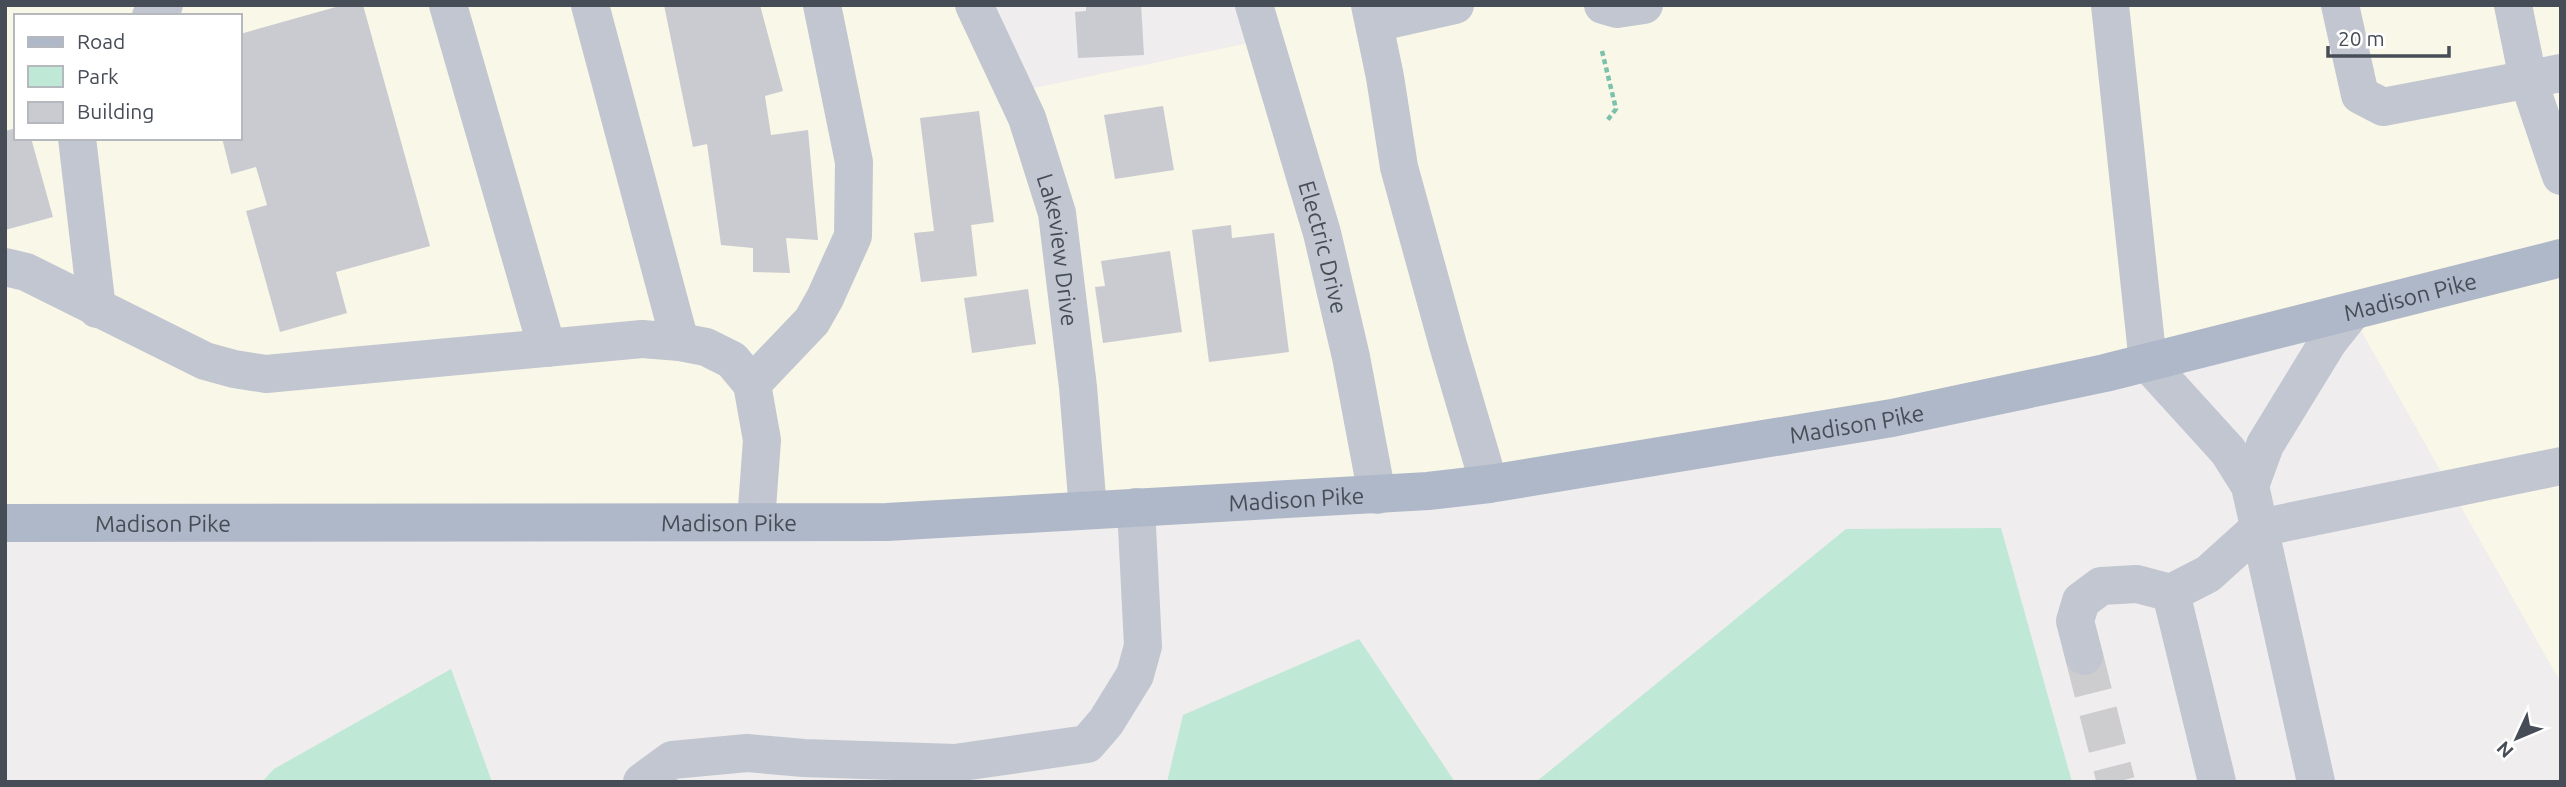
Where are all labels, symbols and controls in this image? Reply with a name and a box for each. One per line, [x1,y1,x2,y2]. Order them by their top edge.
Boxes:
legend [14,14,242,140]
scale bar [2328,14,2449,58]
text: 20 m [2338,26,2385,50]
text: Road [77,29,125,53]
text: Park [77,64,119,88]
text: Building [77,99,154,123]
street label: Lakeview Drive [1033,170,1083,328]
street label: Electric Drive [1295,178,1353,316]
street label: Madison Pike [2341,267,2479,325]
street label: Madison Pike [1788,399,1926,447]
street label: Madison Pike [1228,482,1365,515]
street label: Madison Pike [95,510,231,535]
street label: Madison Pike [661,510,797,535]
north arrow [2482,703,2552,773]
text: N [2492,737,2518,763]

